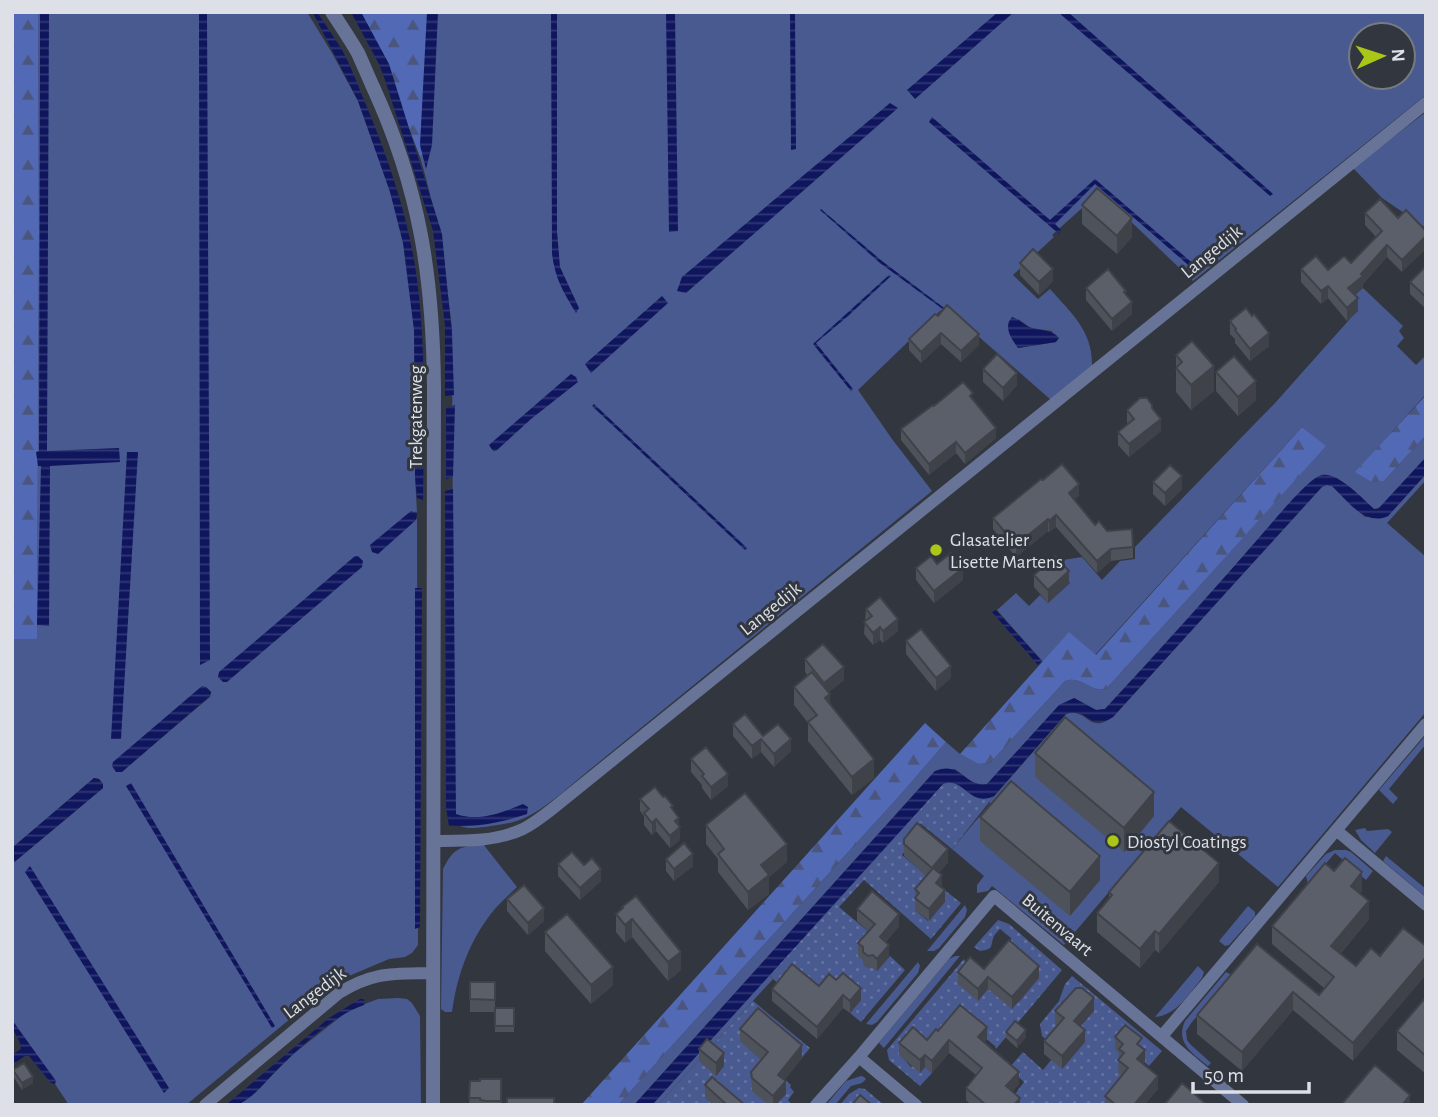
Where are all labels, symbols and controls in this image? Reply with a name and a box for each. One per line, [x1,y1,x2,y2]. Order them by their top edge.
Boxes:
north arrow [1347,21,1417,91]
text: N [1388,48,1407,62]
street label: Langedijk [1178,222,1246,282]
street label: Trekgatenweg [407,365,426,469]
place label: Glasatelier Lisette Martens [950,531,1063,572]
marker: Glasatelier Lisette Martens [928,542,944,558]
street label: Langedijk [737,579,805,639]
marker: Diostyl Coatings [1105,833,1121,849]
place label: Diostyl Coatings [1127,833,1247,852]
street label: Buitenvaart [1018,890,1096,960]
street label: Langedijk [280,964,350,1023]
scale bar [1193,1050,1308,1094]
text: 50 m [1204,1065,1244,1086]

